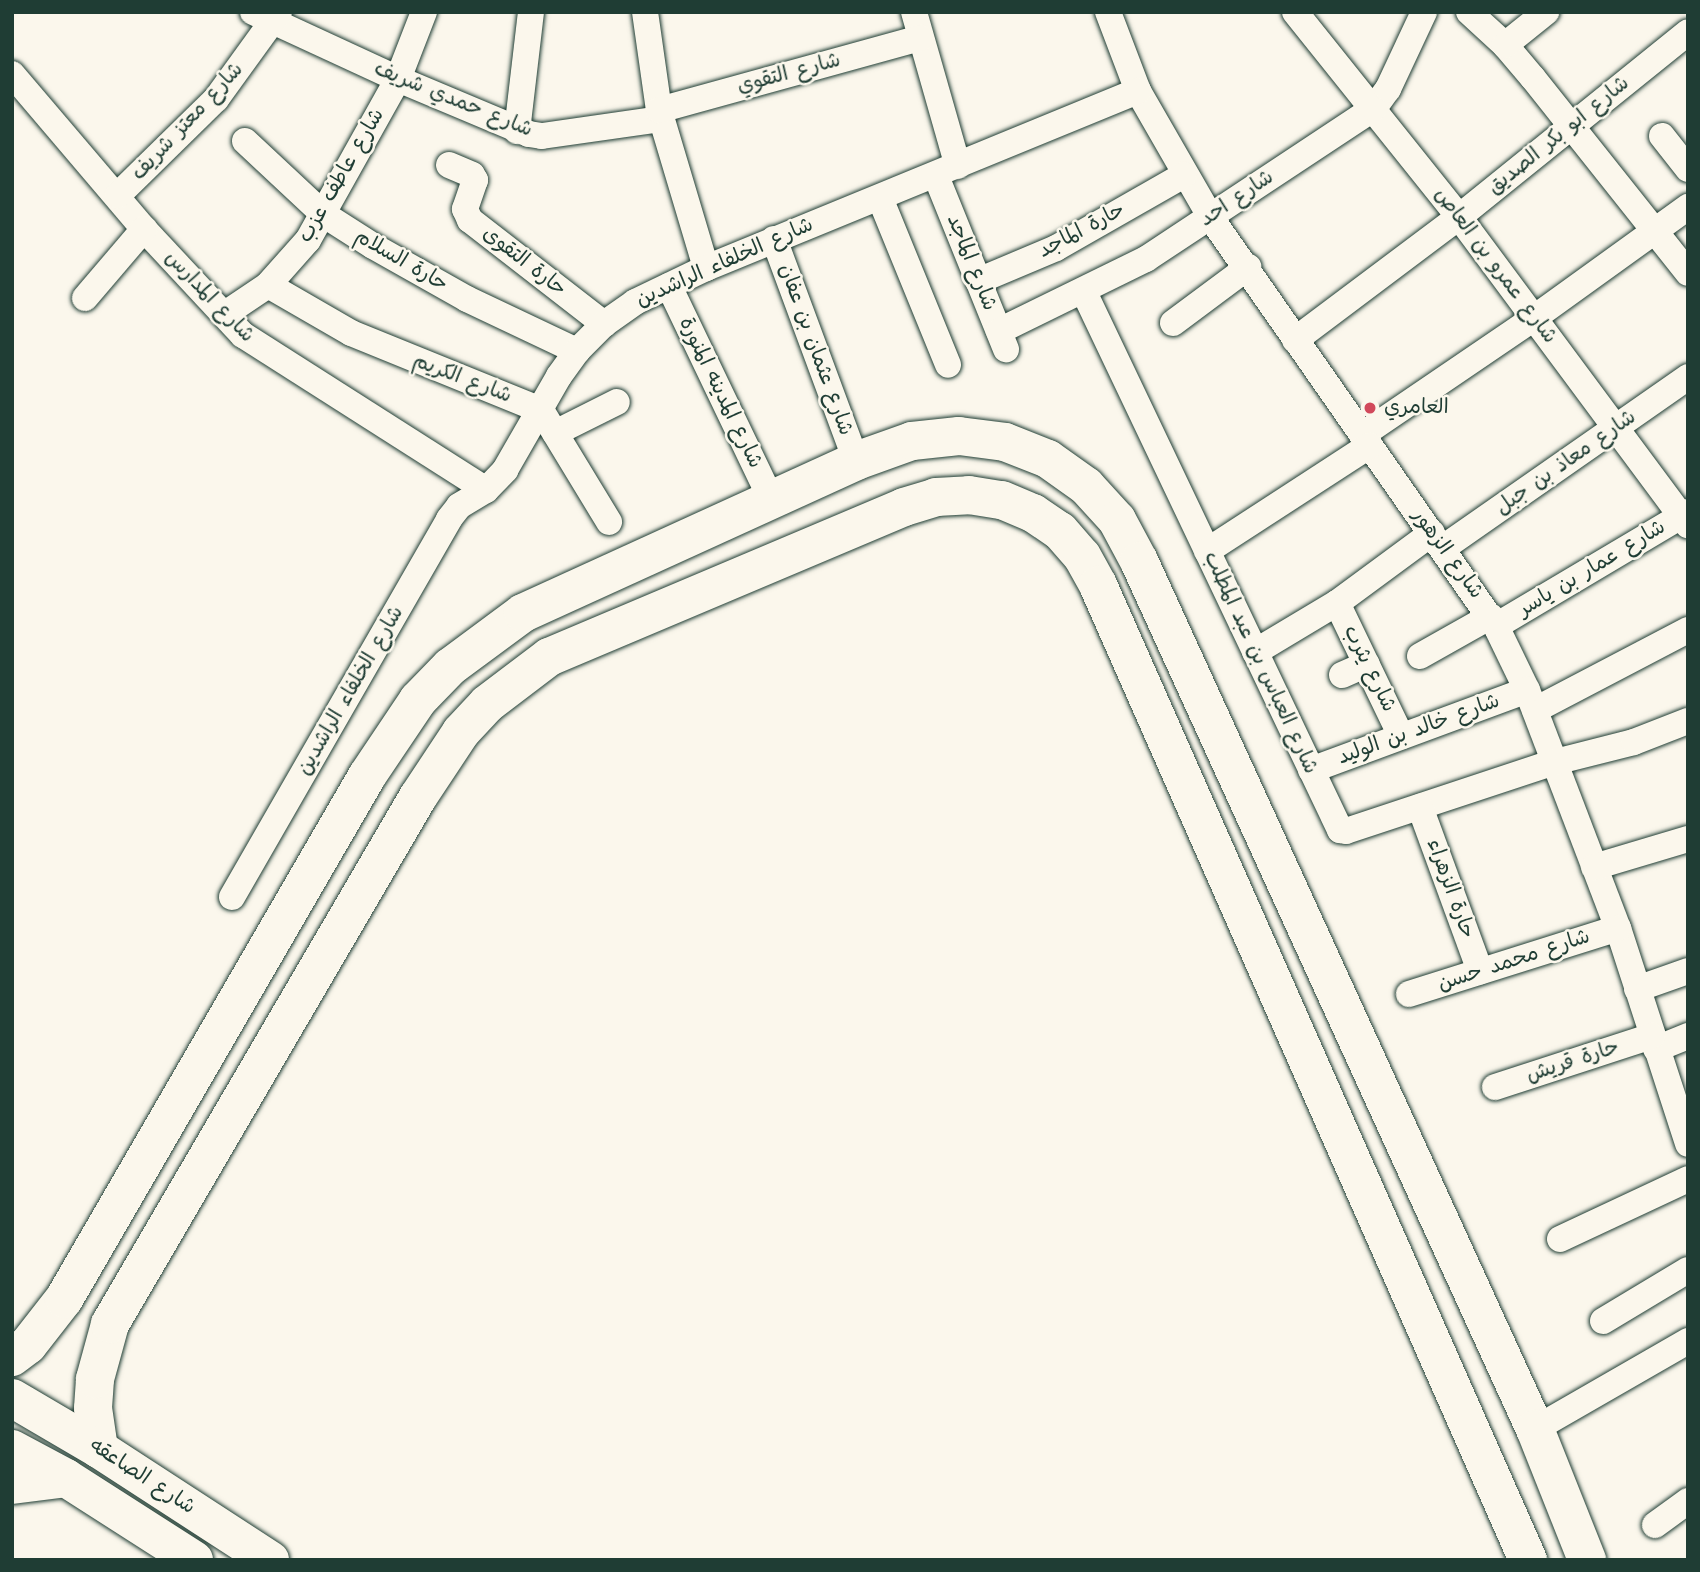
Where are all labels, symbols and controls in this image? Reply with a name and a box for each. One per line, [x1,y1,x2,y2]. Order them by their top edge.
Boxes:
street label: شارع التقوي [735,48,843,100]
street label: شارع حمدي شريف [370,57,536,143]
street label: شارع معتز شريف [127,58,249,186]
street label: شارع ابو بكر الصديق [1483,71,1635,201]
street label: شارع عاطف عزب [293,104,391,248]
street label: شارع احد [1195,165,1279,233]
street label: شارع عمرو بن العاص [1428,183,1562,349]
street label: حارة الماجد [1034,198,1130,264]
street label: شارع الماجد [940,211,1002,315]
street label: شارع الخلفاء الراشدين [632,213,818,313]
street label: حارة التقوى [477,222,571,302]
street label: حارة السلام [350,224,452,298]
street label: شارع المدارس [159,246,259,348]
street label: شارع عثمان بن عفان [772,261,858,439]
street label: شارع المدينه المنورة [672,313,768,473]
street label: شارع الكريم [409,349,515,409]
place label: العامري [1384,395,1449,421]
marker: العامري [1362,400,1378,416]
street label: شارع معاذ بن جبل [1491,405,1641,521]
street label: شارع الزهور [1406,504,1488,604]
street label: شارع عمار بن ياسر [1514,515,1670,623]
street label: شارع العباس بن عبد المطلب [1197,548,1323,778]
street label: شارع الخلفاء الراشدين [292,602,410,780]
street label: شارع يثرب [1337,621,1401,717]
street label: شارع خالد بن الوليد [1335,689,1503,771]
street label: حارة الزهراء [1420,836,1480,942]
street label: شارع محمد حسن [1435,925,1593,997]
street label: حارة قريش [1523,1035,1623,1089]
street label: شارع الصاعقه [84,1433,200,1521]

